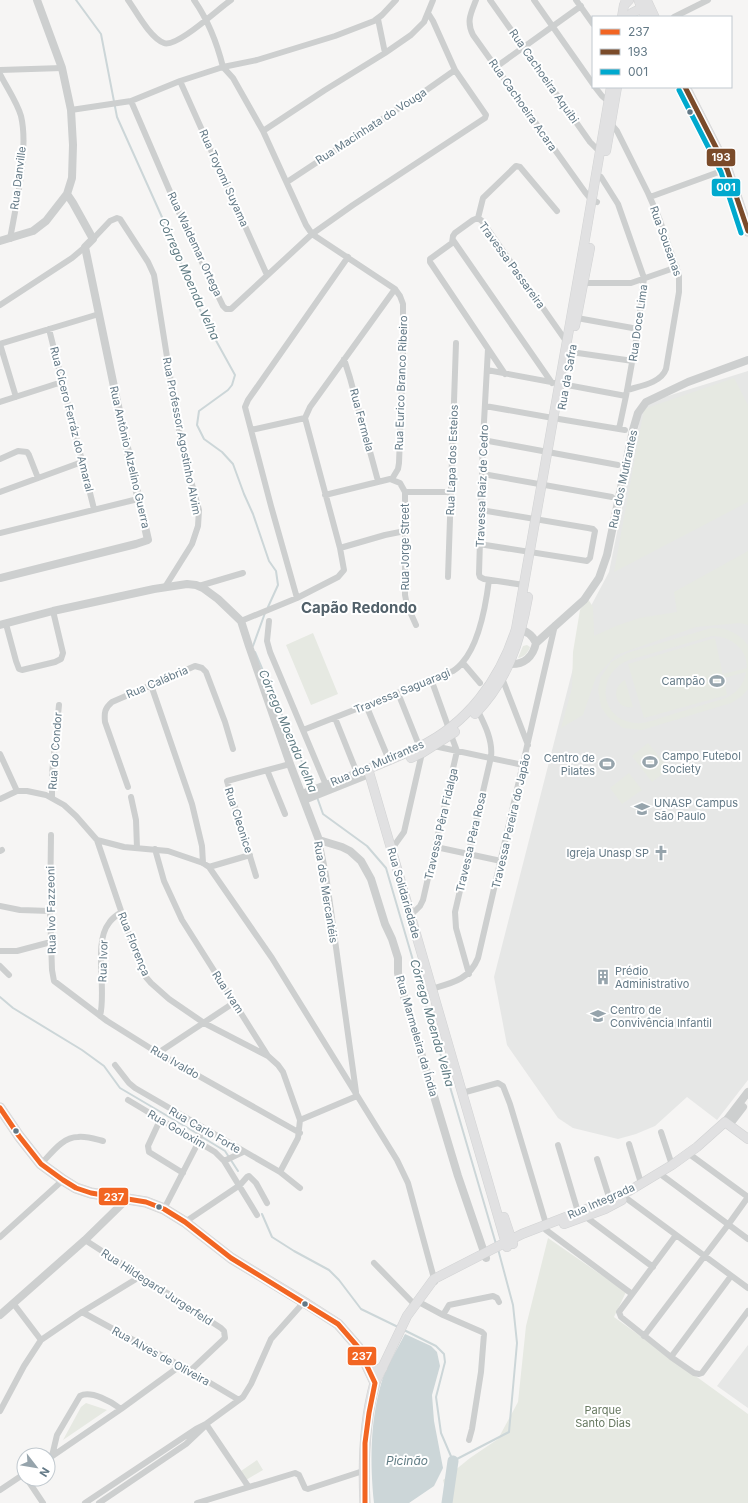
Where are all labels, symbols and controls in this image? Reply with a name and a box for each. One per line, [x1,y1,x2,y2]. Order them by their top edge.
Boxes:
legend [592,16,732,88]
text: 237 [628,24,650,39]
street label: Rua Cachoeira Aquibi [506,26,582,126]
text: 193 [628,44,648,59]
street label: Rua Cachoeira Acara [486,56,560,154]
text: 001 [628,64,648,79]
street label: Rua Macinhata do Vouga [313,85,429,167]
unlabelled marker [685,107,695,117]
street label: Rua Toyomi Suyama [196,127,252,229]
street label: Rua Danville [7,145,29,211]
line badge: 193 [706,148,736,167]
text: 193 [712,150,731,164]
line badge: 001 [711,178,741,197]
text: 001 [716,180,736,194]
street label: Rua Waldemar Ortega [165,190,225,298]
street label: Rua Sousanas [647,204,685,278]
water label: Córrego Moenda Velha [156,215,223,342]
street label: Travessa Passareira [476,219,548,311]
street label: Rua Doce Lima [626,283,650,363]
street label: Rua Eurico Branco Ribeiro [392,315,410,451]
street label: Rua da Safra [554,343,580,411]
street label: Rua Cícero Ferráz do Amaral [47,345,97,493]
street label: Rua Professor Agostinho Alvim [160,356,204,516]
street label: Rua Antônio Alzelino Guerra [107,384,153,530]
street label: Rua Fermela [347,387,377,453]
street label: Rua Lapa dos Esteios [443,404,461,516]
street label: Travessa Raiz de Cedro [473,424,491,548]
street label: Rua dos Mutirantes [606,428,640,530]
street label: Rua Jorge Street [398,503,412,590]
district label: Capão Redondo [301,598,417,617]
street label: Rua Calábria [124,663,190,701]
street label: Travessa Saguaragi [352,665,452,717]
water label: Córrego Moenda Velha [256,667,321,794]
sports icon: Campão [708,672,726,690]
place label: Campão [662,674,705,688]
street label: Rua do Condor [45,712,65,790]
street label: Rua dos Mutirantes [328,737,426,789]
place label: Campo Futebol Society [662,749,741,776]
place label: Centro de Pilates [544,751,595,778]
street label: Travessa Pereira do Japão [489,752,533,890]
sports icon: Campo Futebol Society [641,753,659,771]
sports icon: Centro de Pilates [598,755,616,773]
street label: Travessa Pêra Fidalga [421,767,461,881]
street label: Rua Cleonice [222,785,256,855]
street label: Travessa Pêra Rosa [453,791,489,893]
place label: UNASP Campus São Paulo [654,796,738,823]
school or university icon: UNASP Campus São Paulo [633,800,651,818]
street label: Rua dos Mercantéis [311,840,341,944]
church icon: Igreja Unasp SP [652,844,670,862]
street label: Rua Solidariedade [384,846,424,940]
place label: Igreja Unasp SP [566,846,649,860]
street label: Rua Ivo Fazzeoni [43,866,59,954]
street label: Rua Florença [115,910,153,978]
street label: Rua Ivor [95,939,111,983]
water label: Córrego Moenda Velha [407,957,458,1088]
place label: Prédio Administrativo [615,964,690,991]
street label: Rua Ivam [209,968,247,1016]
building icon: Prédio Administrativo [594,968,612,986]
street label: Rua Marmeleira da Índia [393,974,441,1098]
place label: Centro de Convivência Infantil [610,1003,712,1030]
school or university icon: Centro de Convivência Infantil [589,1007,607,1025]
street label: Rua Ivaldo [148,1042,202,1082]
street label: Rua Carlo Forte [167,1104,243,1156]
street label: Rua Goioxim [145,1107,209,1151]
unlabelled marker [11,1126,21,1136]
street label: Rua Integrada [565,1180,637,1222]
line badge: 237 [98,1187,129,1206]
text: 237 [104,1190,124,1204]
unlabelled marker [154,1202,164,1212]
street label: Rua Hildegard Jurgerfeld [99,1246,215,1328]
unlabelled marker [300,1299,310,1309]
street label: Rua Alves de Oliveira [110,1323,212,1389]
line badge: 237 [347,1346,377,1366]
text: 237 [352,1349,372,1363]
park label: Parque Santo Dias [575,1403,631,1430]
north arrow [16,1447,56,1487]
water label: Picinão [386,1453,428,1468]
text: N [36,1465,53,1479]

